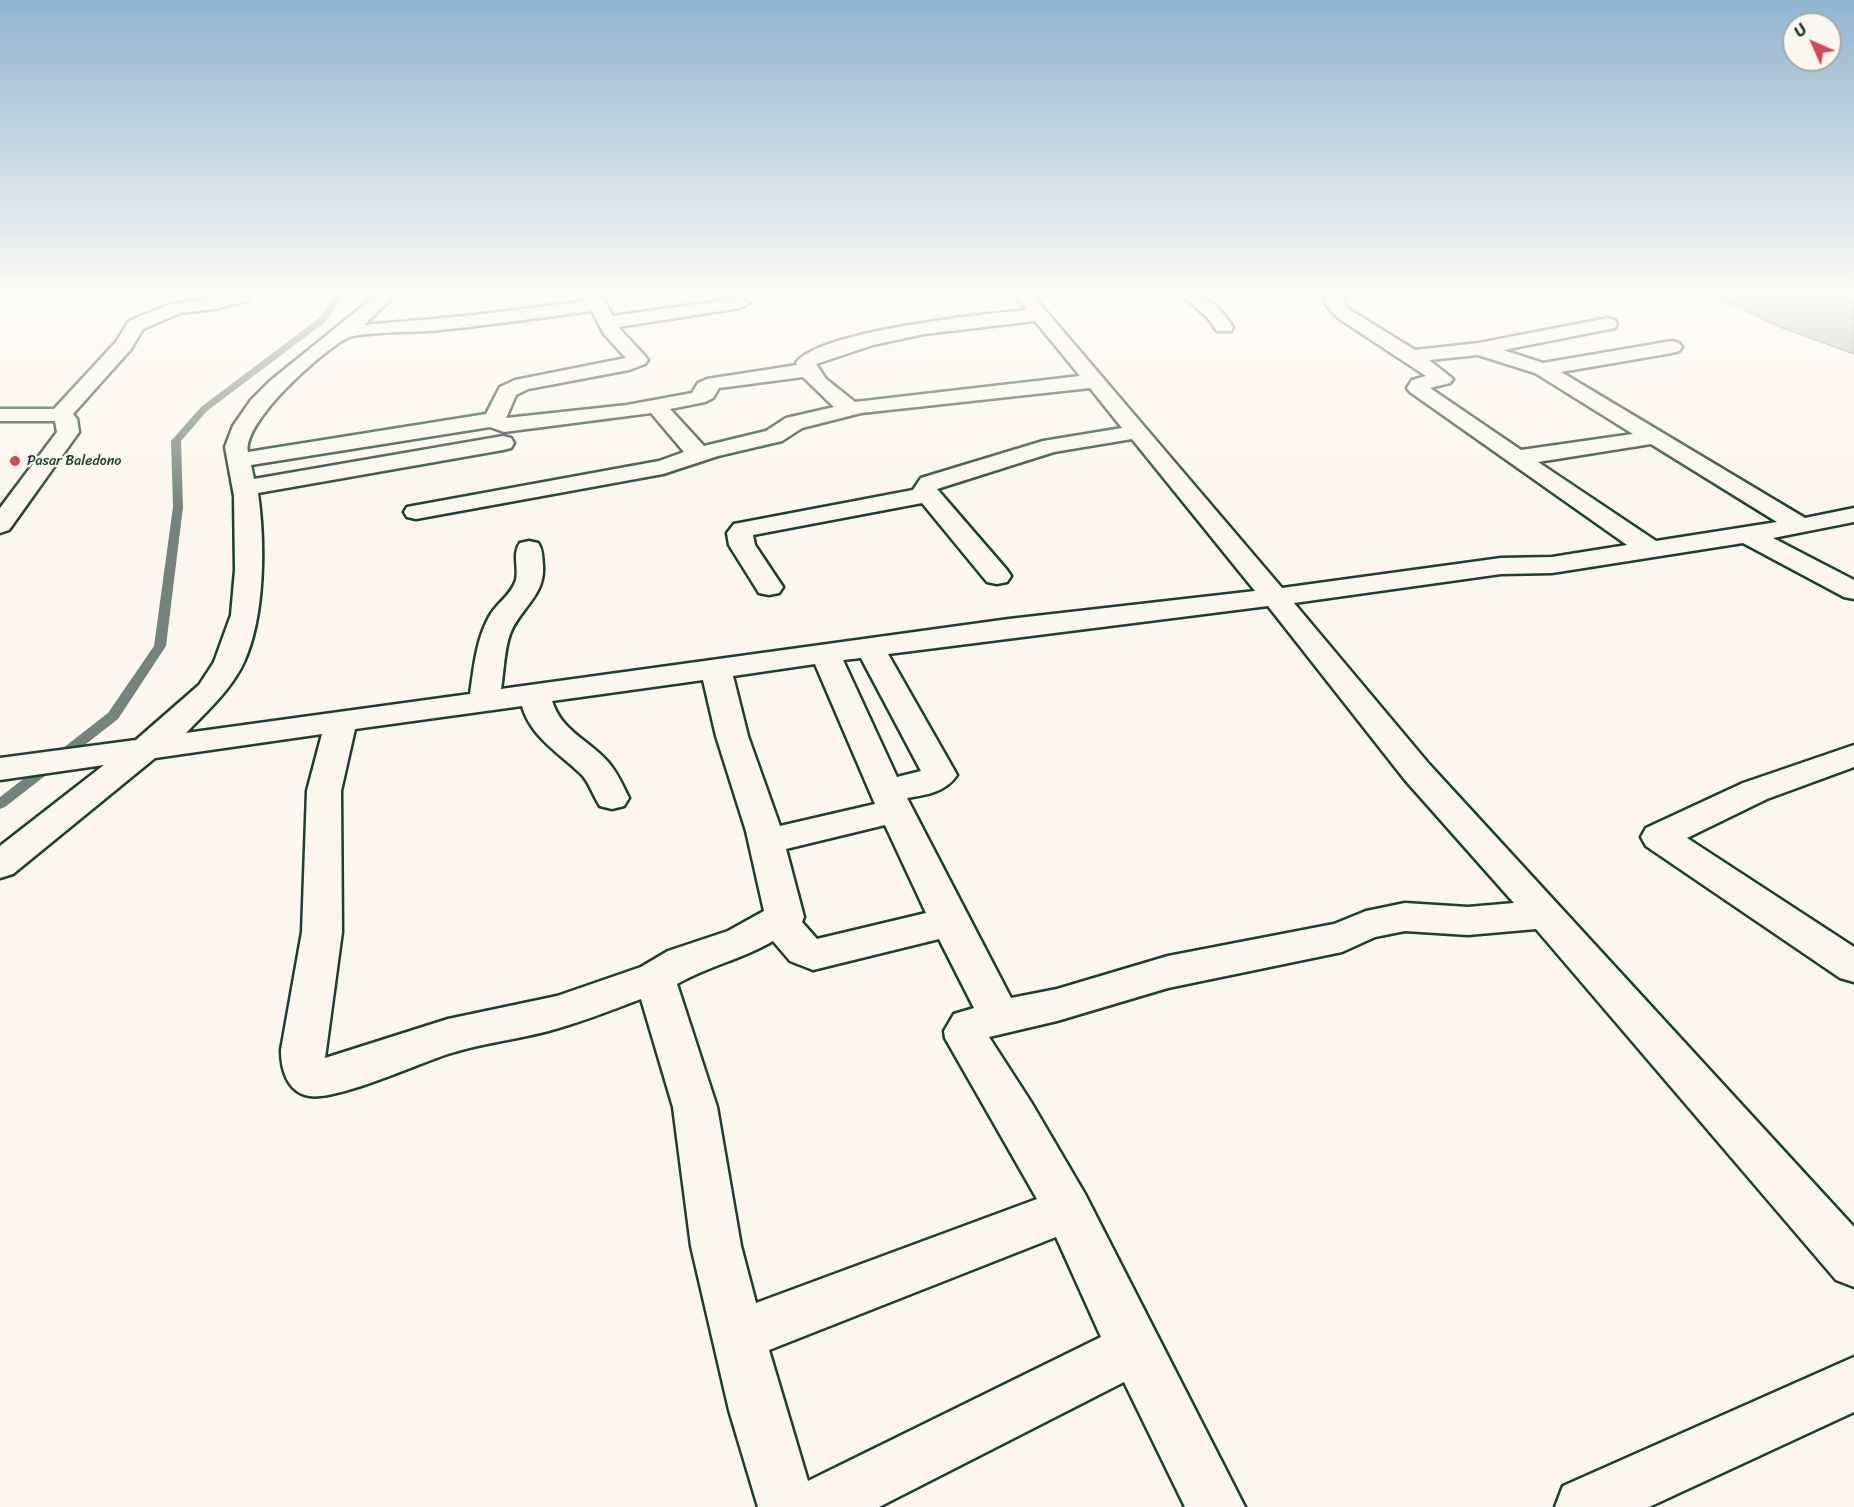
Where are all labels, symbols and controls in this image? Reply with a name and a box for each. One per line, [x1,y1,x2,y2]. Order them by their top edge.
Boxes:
north arrow [1782,12,1842,72]
text: U [1786,16,1814,44]
place label: Pasar Baledono [27,453,121,469]
marker: Pasar Baledono [8,454,22,468]

